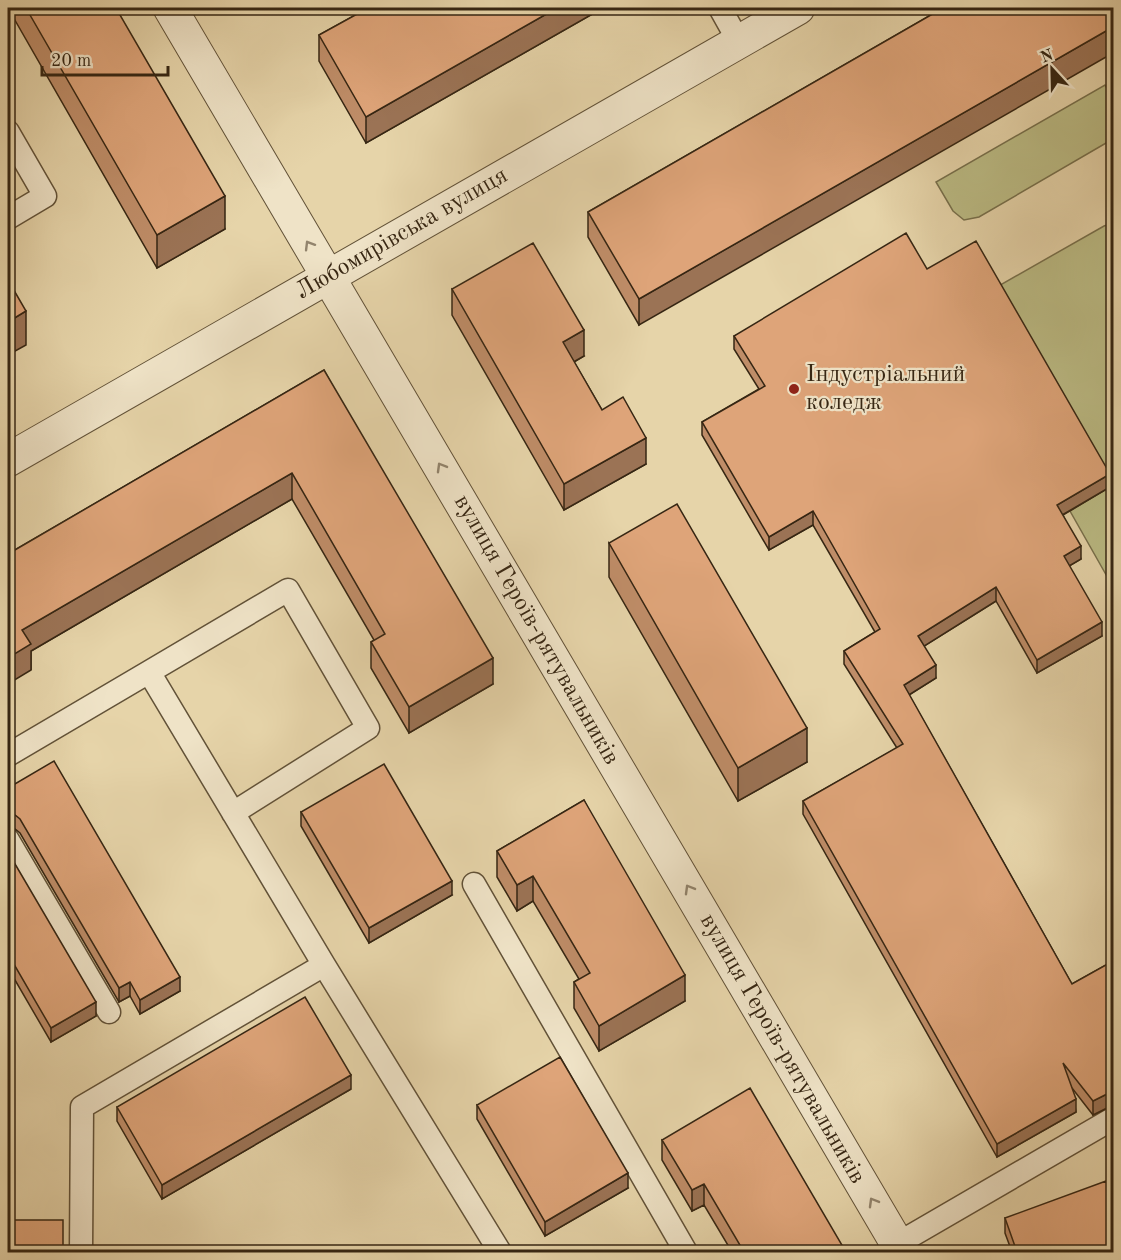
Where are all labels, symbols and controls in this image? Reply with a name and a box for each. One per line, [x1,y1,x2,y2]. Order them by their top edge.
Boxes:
scale bar [42,39,168,77]
north arrow [1022,39,1082,99]
text: N [1038,47,1057,67]
text: 20 m [51,52,91,70]
street label: Любомирівська вулиця [292,164,512,304]
one-way arrow [305,241,317,251]
place label: Індустріальний коледж [806,363,966,415]
marker: Індустріальний коледж [787,382,801,396]
one-way arrow [436,463,448,474]
street label: вулиця Героїв-рятувальників [449,491,623,769]
one-way arrow [684,885,696,895]
street label: вулиця Героїв-рятувальників [695,910,869,1188]
one-way arrow [868,1198,880,1208]

